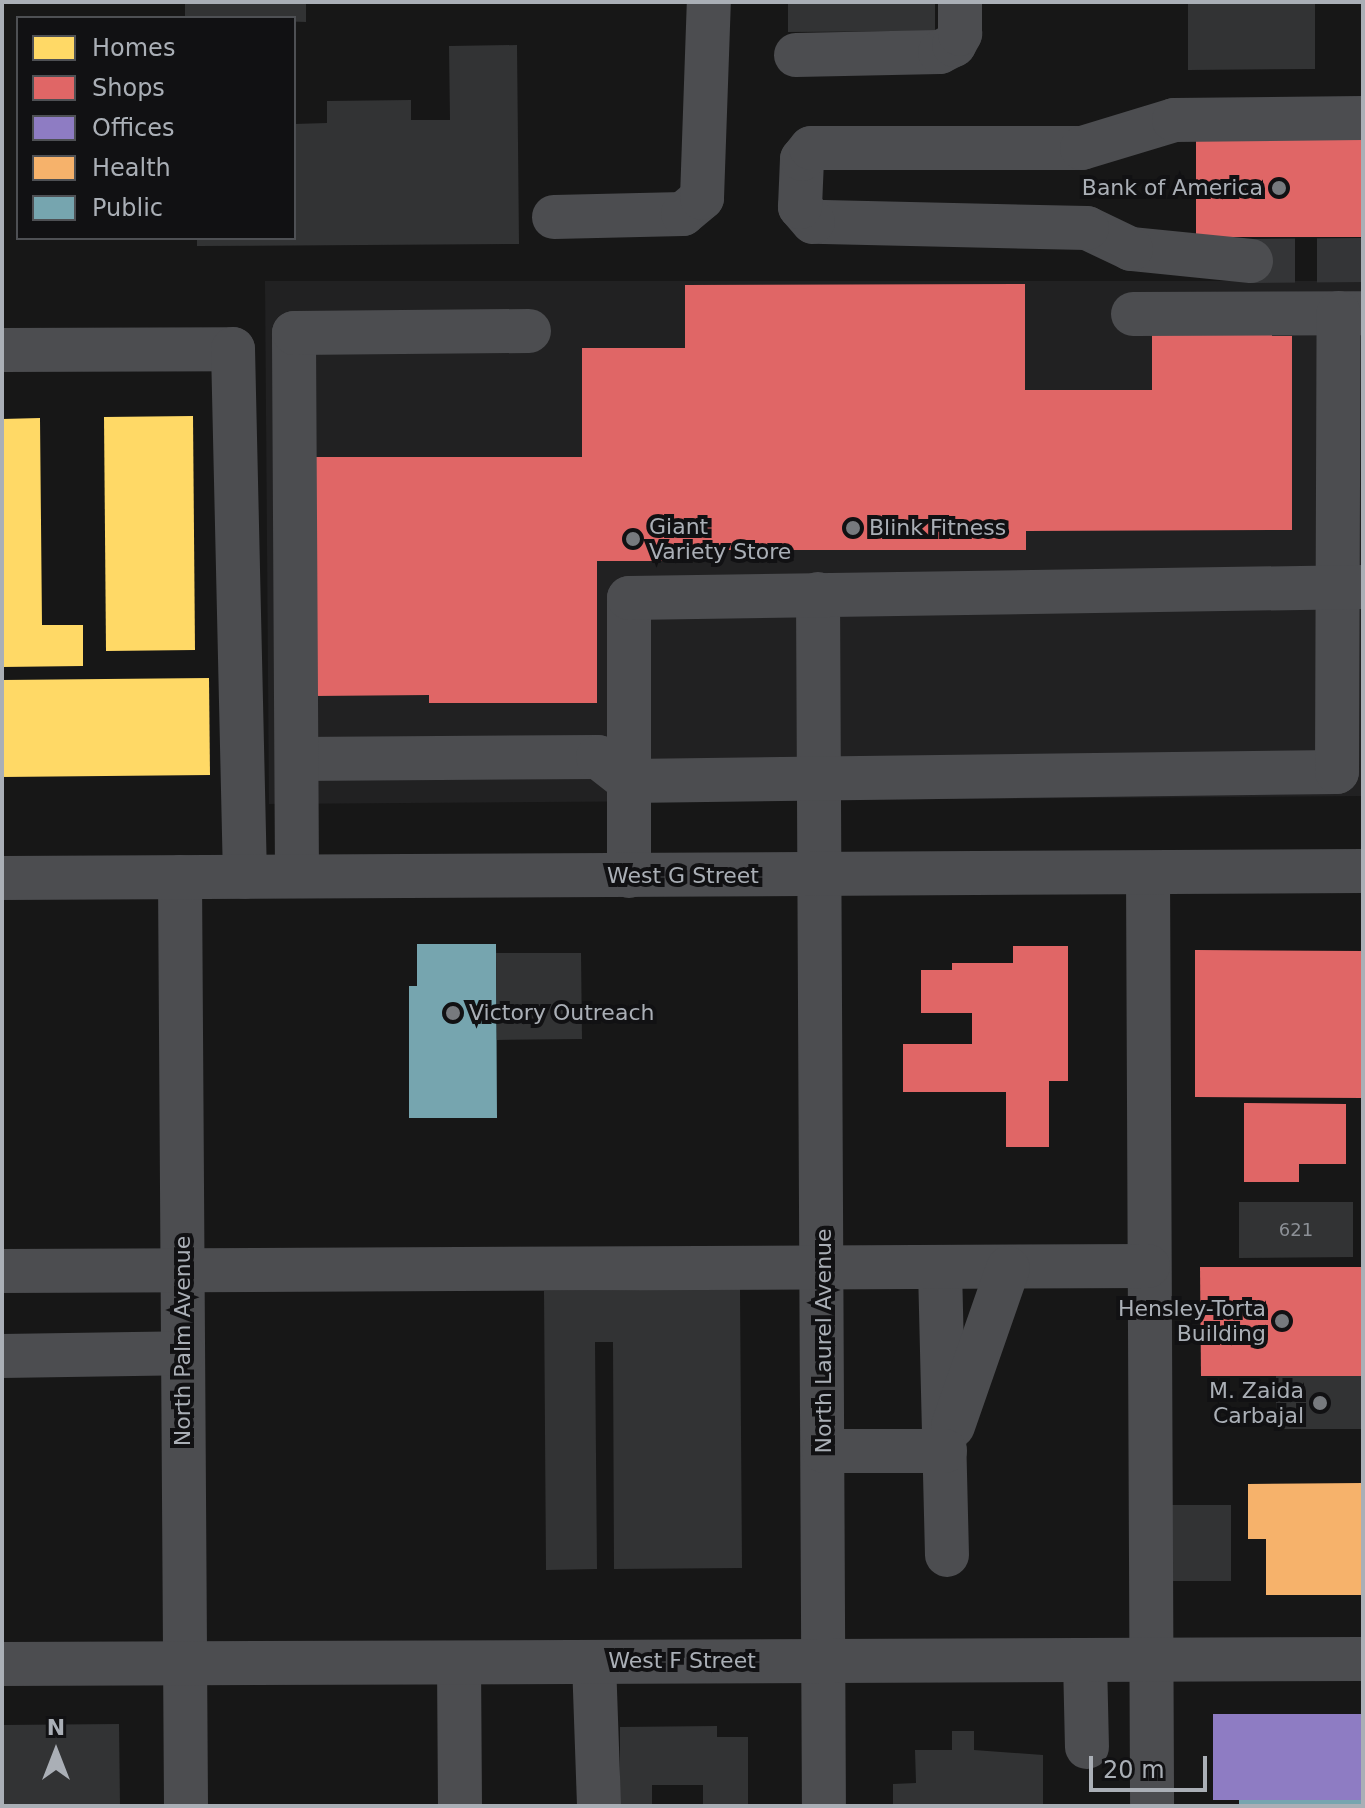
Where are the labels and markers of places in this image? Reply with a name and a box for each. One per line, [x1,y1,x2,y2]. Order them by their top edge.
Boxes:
place label: Bank of America [1082,175,1263,201]
marker: Bank of America [1270,179,1288,197]
place label: Giant Variety Store [649,513,791,564]
place label: Blink Fitness [869,515,1006,541]
marker: Blink Fitness [844,519,862,537]
marker: Giant Variety Store [624,530,642,548]
place label: Victory Outreach [469,1000,654,1026]
marker: Victory Outreach [444,1004,462,1022]
place label: Hensley-Torta Building [1118,1295,1266,1346]
marker: Hensley-Torta Building [1273,1312,1291,1330]
place label: M. Zaida Carbajal [1209,1377,1304,1428]
marker: M. Zaida Carbajal [1311,1394,1329,1412]

